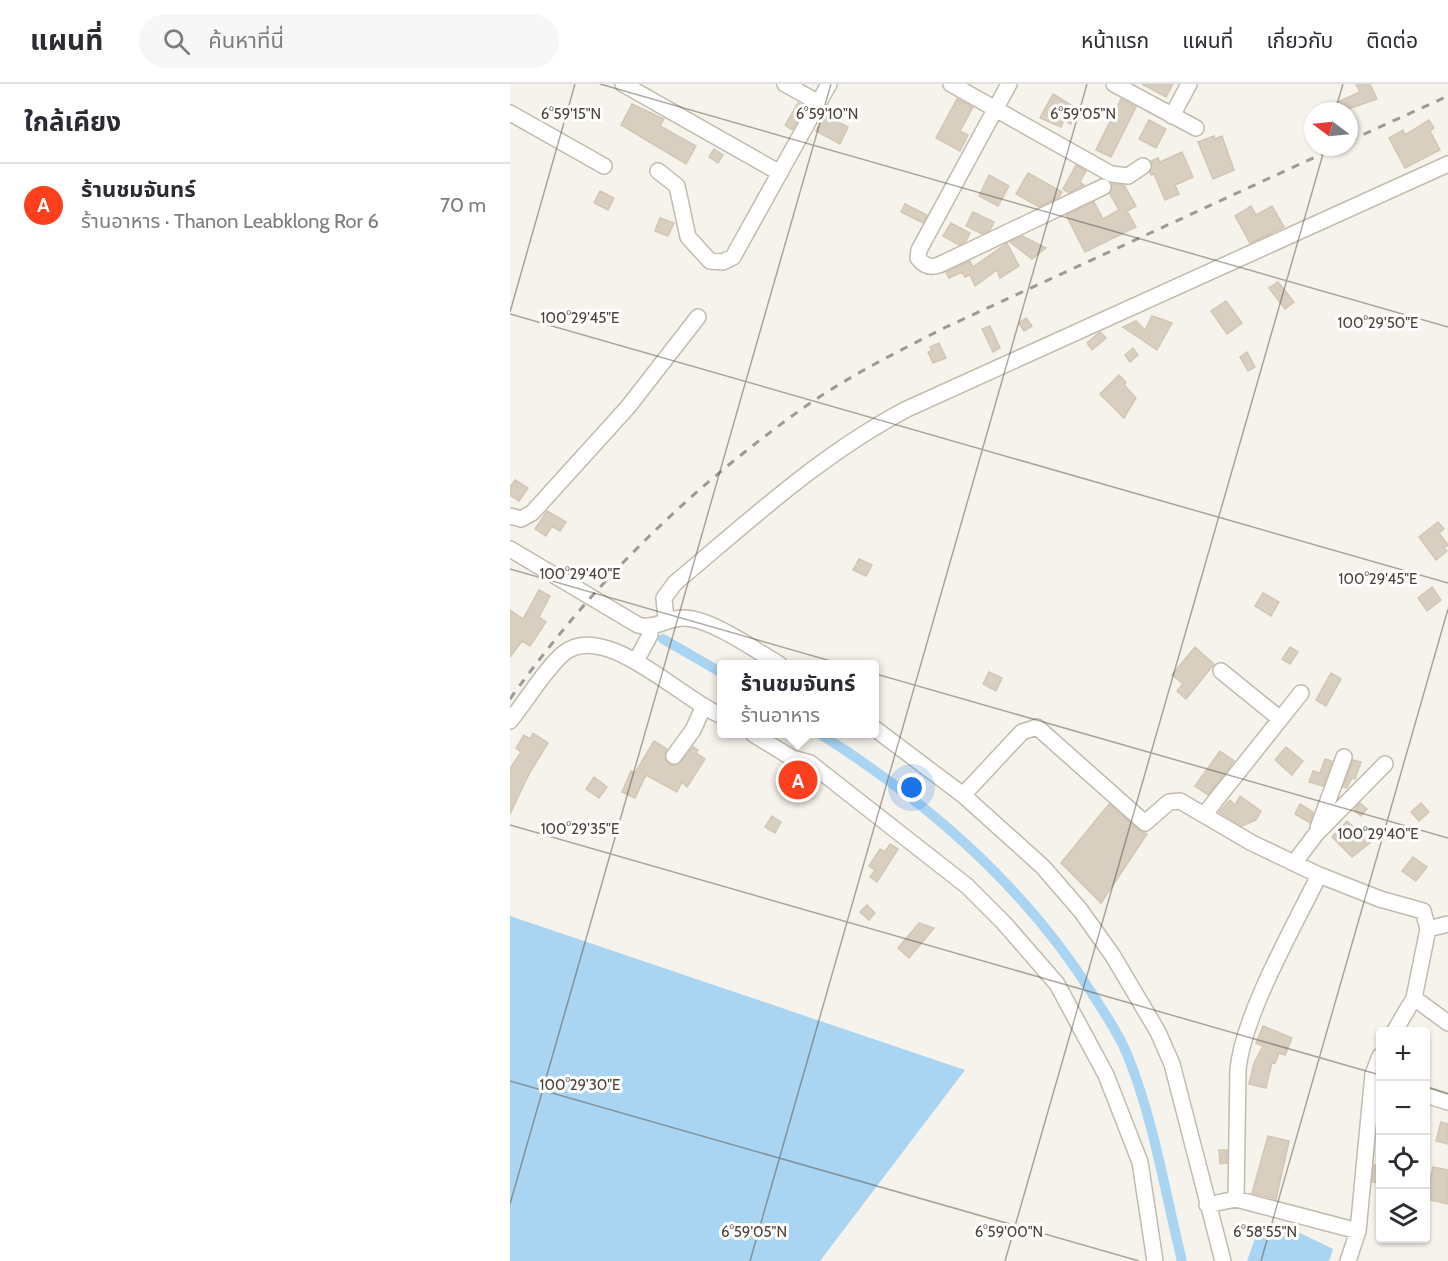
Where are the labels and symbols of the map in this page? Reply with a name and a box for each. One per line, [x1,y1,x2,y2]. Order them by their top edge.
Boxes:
north arrow [1304,102,1358,156]
text: 6°59'15"N [541,105,601,123]
text: 6°59'10"N [796,105,858,123]
text: 6°59'05"N [1050,105,1116,123]
text: 100°29'45"E [541,309,619,327]
text: 100°29'50"E [1338,314,1418,332]
text: 100°29'40"E [539,565,621,583]
text: 100°29'45"E [1339,570,1417,588]
pin: A [778,758,818,802]
your location [897,773,926,802]
text: 100°29'35"E [541,820,619,838]
text: 100°29'40"E [1337,825,1419,843]
text: 100°29'30"E [540,1076,620,1094]
text: 6°59'05"N [721,1223,787,1241]
text: 6°59'00"N [975,1223,1043,1241]
text: 6°58'55"N [1233,1223,1297,1241]

